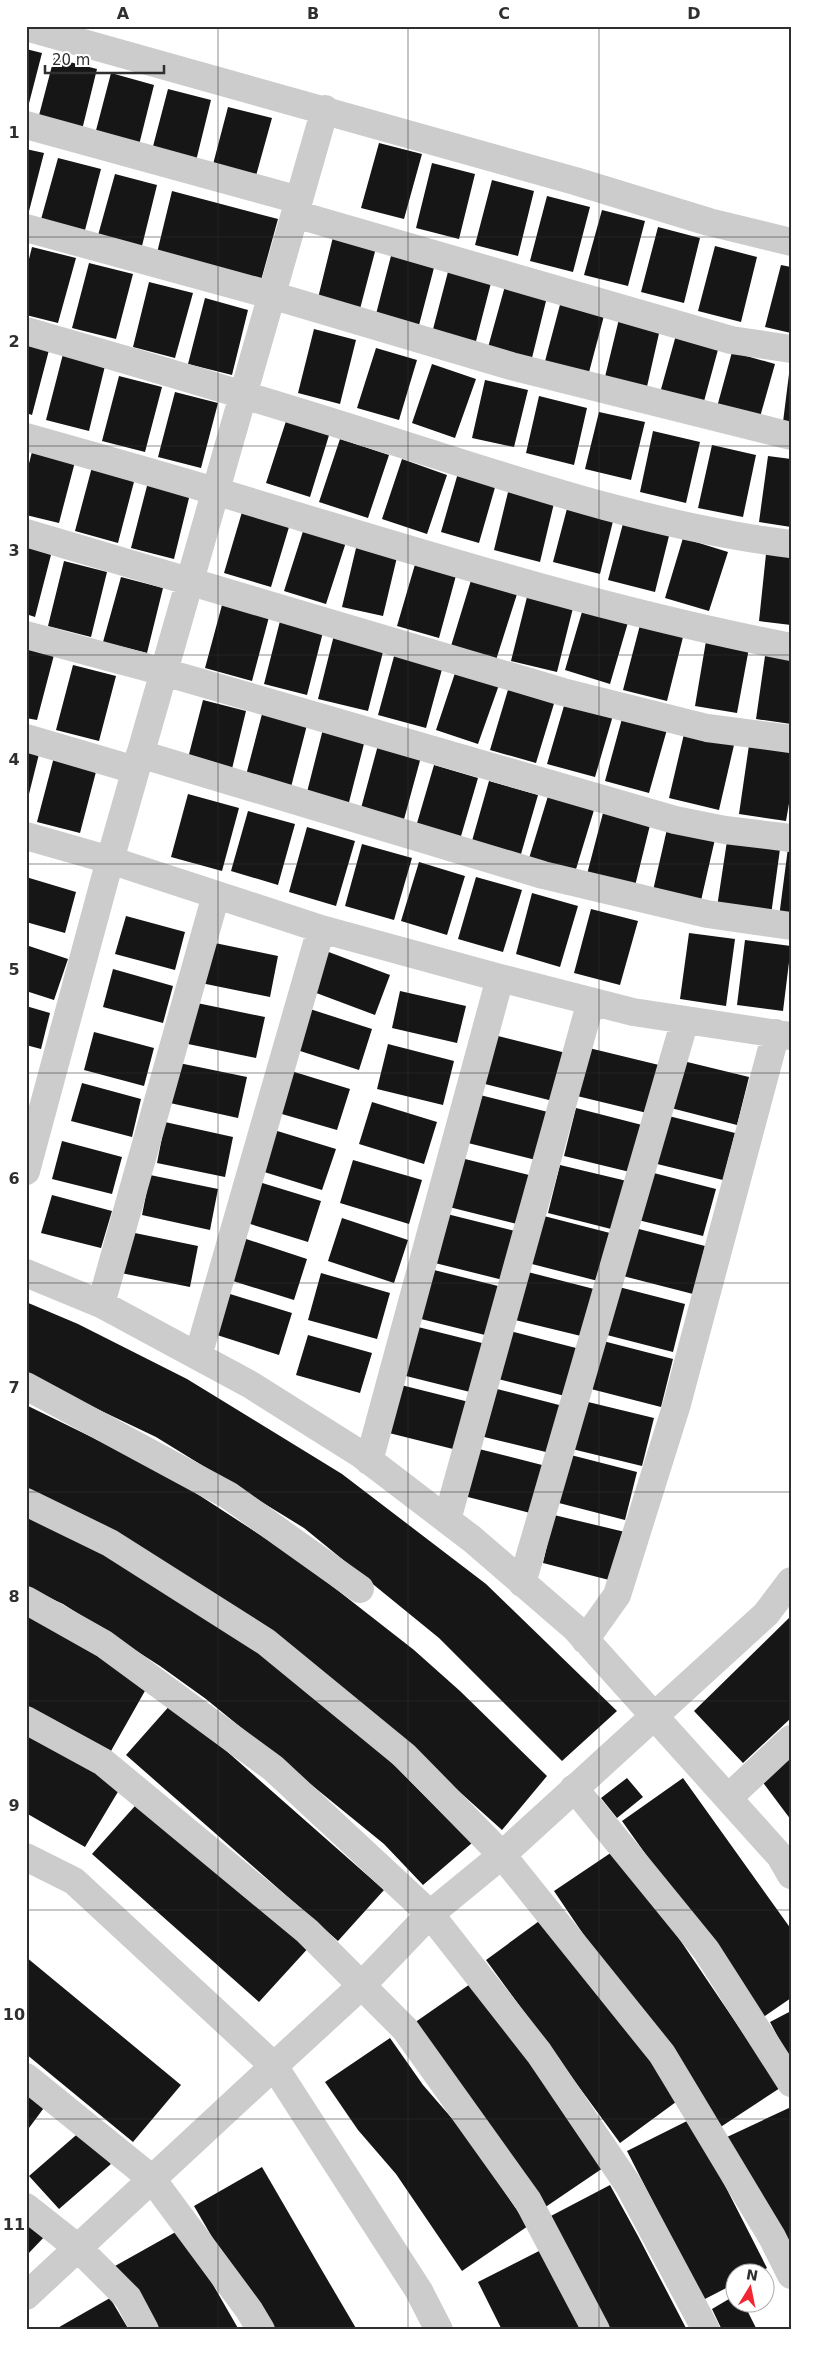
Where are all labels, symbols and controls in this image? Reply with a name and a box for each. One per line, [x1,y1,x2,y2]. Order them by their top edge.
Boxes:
text: A [117,4,130,23]
text: B [307,4,319,23]
text: C [498,4,510,23]
text: D [687,4,701,23]
scale bar [45,42,164,74]
text: 20 m [52,51,90,69]
text: 1 [8,123,20,142]
text: 2 [8,332,20,351]
text: 3 [8,541,20,560]
text: 4 [8,750,20,769]
text: 5 [8,960,20,979]
text: 6 [8,1169,20,1188]
text: 7 [8,1378,20,1397]
text: 8 [8,1587,20,1606]
text: 9 [8,1796,20,1815]
text: 10 [3,2005,25,2024]
text: 11 [3,2215,25,2234]
north arrow [724,2264,774,2314]
text: N [745,2266,759,2284]

